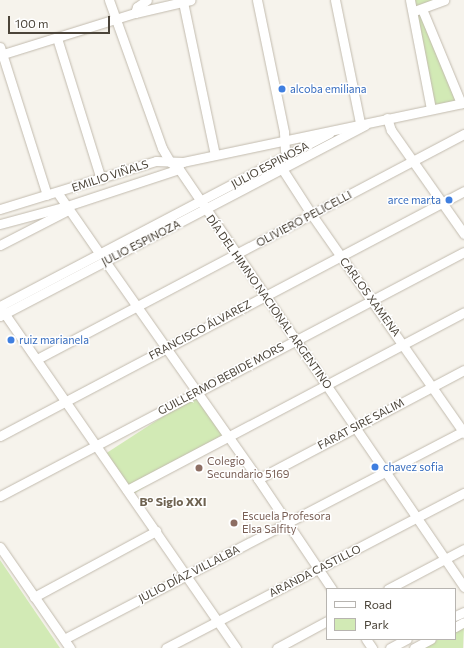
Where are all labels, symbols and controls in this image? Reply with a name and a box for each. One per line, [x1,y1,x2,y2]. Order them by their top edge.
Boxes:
scale bar [10,8,112,34]
text: 100 m [15,16,49,30]
place label: alcoba emiliana [290,82,367,96]
marker: alcoba emiliana [277,84,287,94]
street label: JULIO ESPINOSA [229,139,311,191]
street label: EMILIO VIÑALS [70,157,150,195]
street label: OLIVIERO PELICELLI [254,188,354,250]
place label: arce marta [388,193,441,207]
marker: arce marta [444,195,454,205]
street label: DÍA DEL HIMNO NACIONAL ARGENTINO [203,212,335,392]
street label: JULIO ESPINOZA [99,217,183,269]
street label: CARLOS XAMENA [337,255,403,339]
street label: FRANCISCO ÁLVAREZ [147,297,253,363]
place label: ruiz marianela [19,333,89,347]
marker: ruiz marianela [6,335,16,345]
street label: GUILLERMO BEBIDE MORS [156,340,286,418]
street label: FARAT SIRE SALIM [315,396,407,452]
place label: Colegio Secundario 5169 [207,455,289,481]
place label: chavez sofia [383,460,444,474]
marker: chavez sofia [370,462,380,472]
marker: Colegio Secundario 5169 [194,463,204,473]
district label: B° Siglo XXI [140,495,206,509]
place label: Escuela Profesora Elsa Salfity [242,510,331,536]
marker: Escuela Profesora Elsa Salfity [229,518,239,528]
street label: ARANDA CASTILLO [267,542,363,600]
street label: JULIO DÍAZ VILLALBA [136,543,242,605]
legend [326,588,456,640]
text: Road [364,597,392,611]
text: Park [364,617,389,631]

